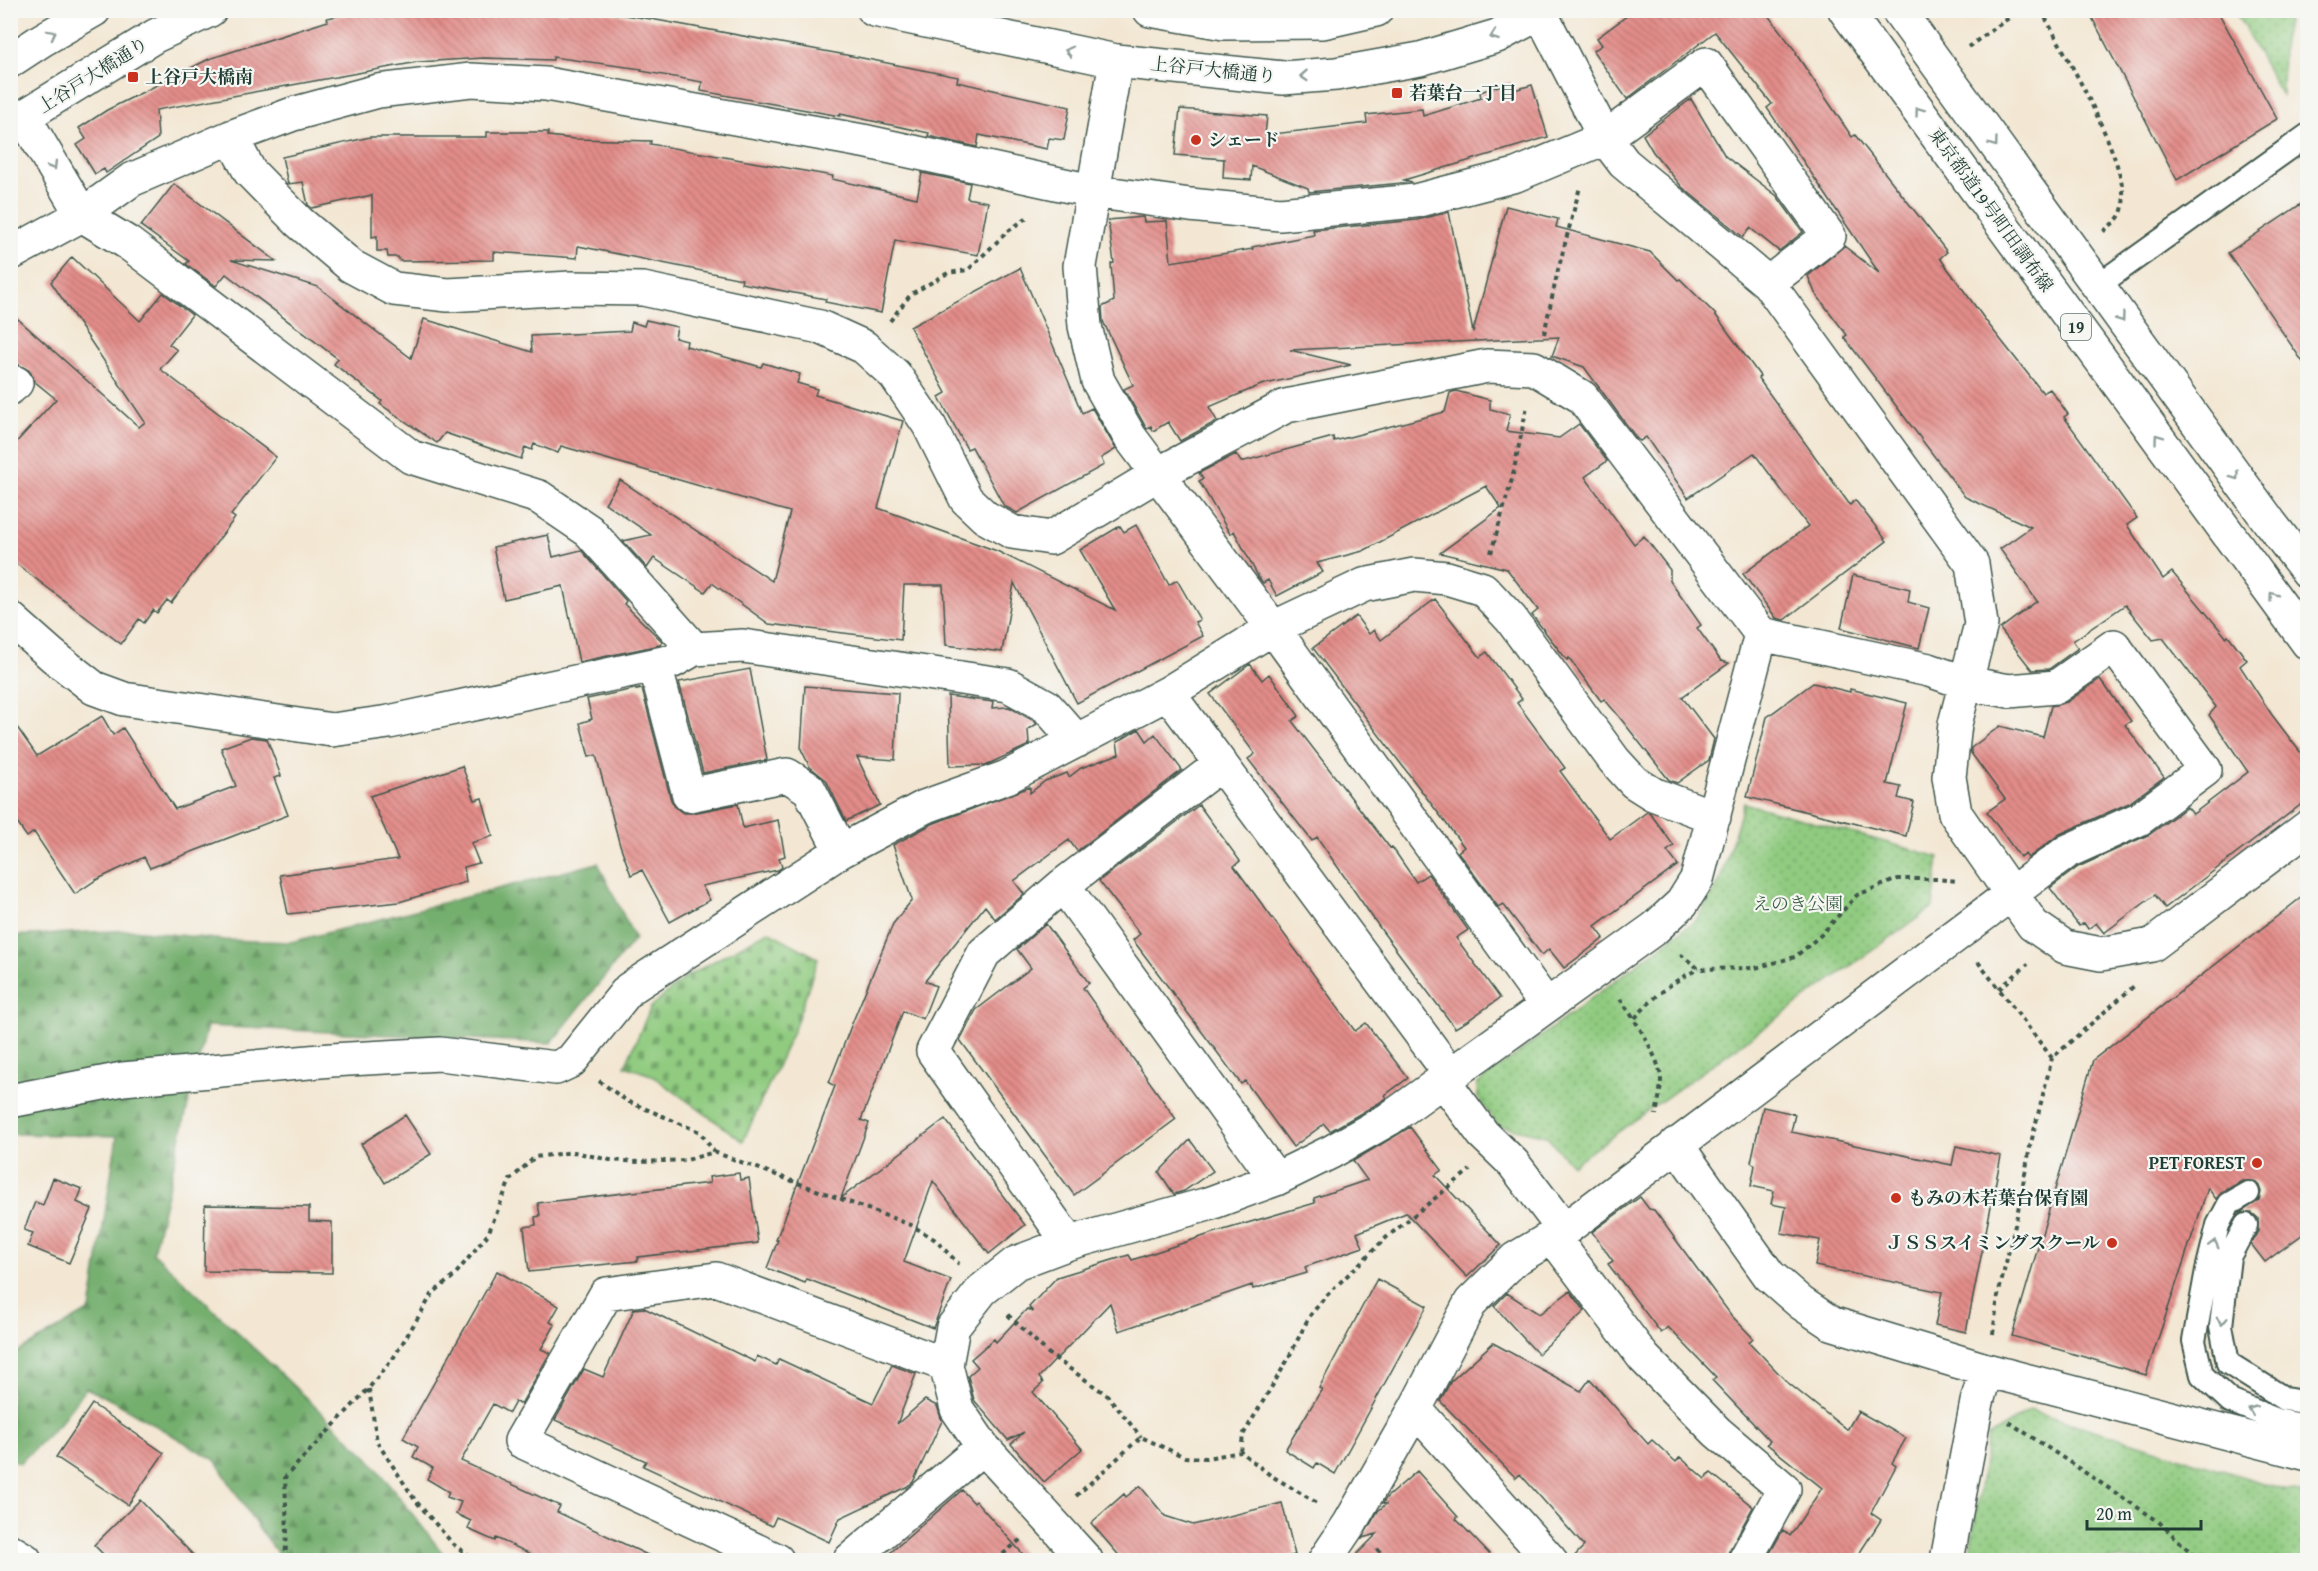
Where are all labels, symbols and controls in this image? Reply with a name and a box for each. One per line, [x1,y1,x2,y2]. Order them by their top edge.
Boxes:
one-way arrow [1489,29,1500,41]
street label: 上谷戸大橋通り [32,30,153,119]
one-way arrow [45,30,56,42]
one-way arrow [1064,45,1074,58]
street label: 上谷戸大橋通り [1149,49,1277,90]
place label: 上谷戸大橋南 [145,63,253,90]
one-way arrow [1299,69,1308,82]
marker: 上谷戸大橋南 [126,70,140,84]
place label: 若葉台一丁目 [1409,79,1517,106]
marker: 若葉台一丁目 [1390,86,1404,100]
one-way arrow [1915,107,1926,118]
street label: 東京都道19号町田調布線 [1922,122,2060,297]
place label: シェード [1208,126,1280,153]
marker: シェード [1189,133,1203,147]
one-way arrow [1987,136,1998,147]
one-way arrow [45,160,57,170]
one-way arrow [2113,311,2124,322]
road number: 19 [2061,314,2091,340]
one-way arrow [2154,434,2165,445]
one-way arrow [2228,469,2239,480]
one-way arrow [2269,591,2280,602]
park label: えのき公園 [1753,890,1843,917]
place label: PET FOREST [2149,1149,2245,1176]
marker: PET FOREST [2250,1156,2264,1170]
place label: もみの木若葉台保育園 [1908,1184,2088,1211]
marker: もみの木若葉台保育園 [1889,1191,1903,1205]
place label: ＪＳＳスイミングスクール [1885,1229,2100,1256]
marker: ＪＳＳスイミングスクール [2105,1236,2119,1250]
one-way arrow [2206,1240,2219,1250]
one-way arrow [2216,1316,2229,1325]
one-way arrow [2247,1405,2258,1417]
scale bar [2087,1493,2201,1531]
text: 20 m [2096,1500,2132,1527]

